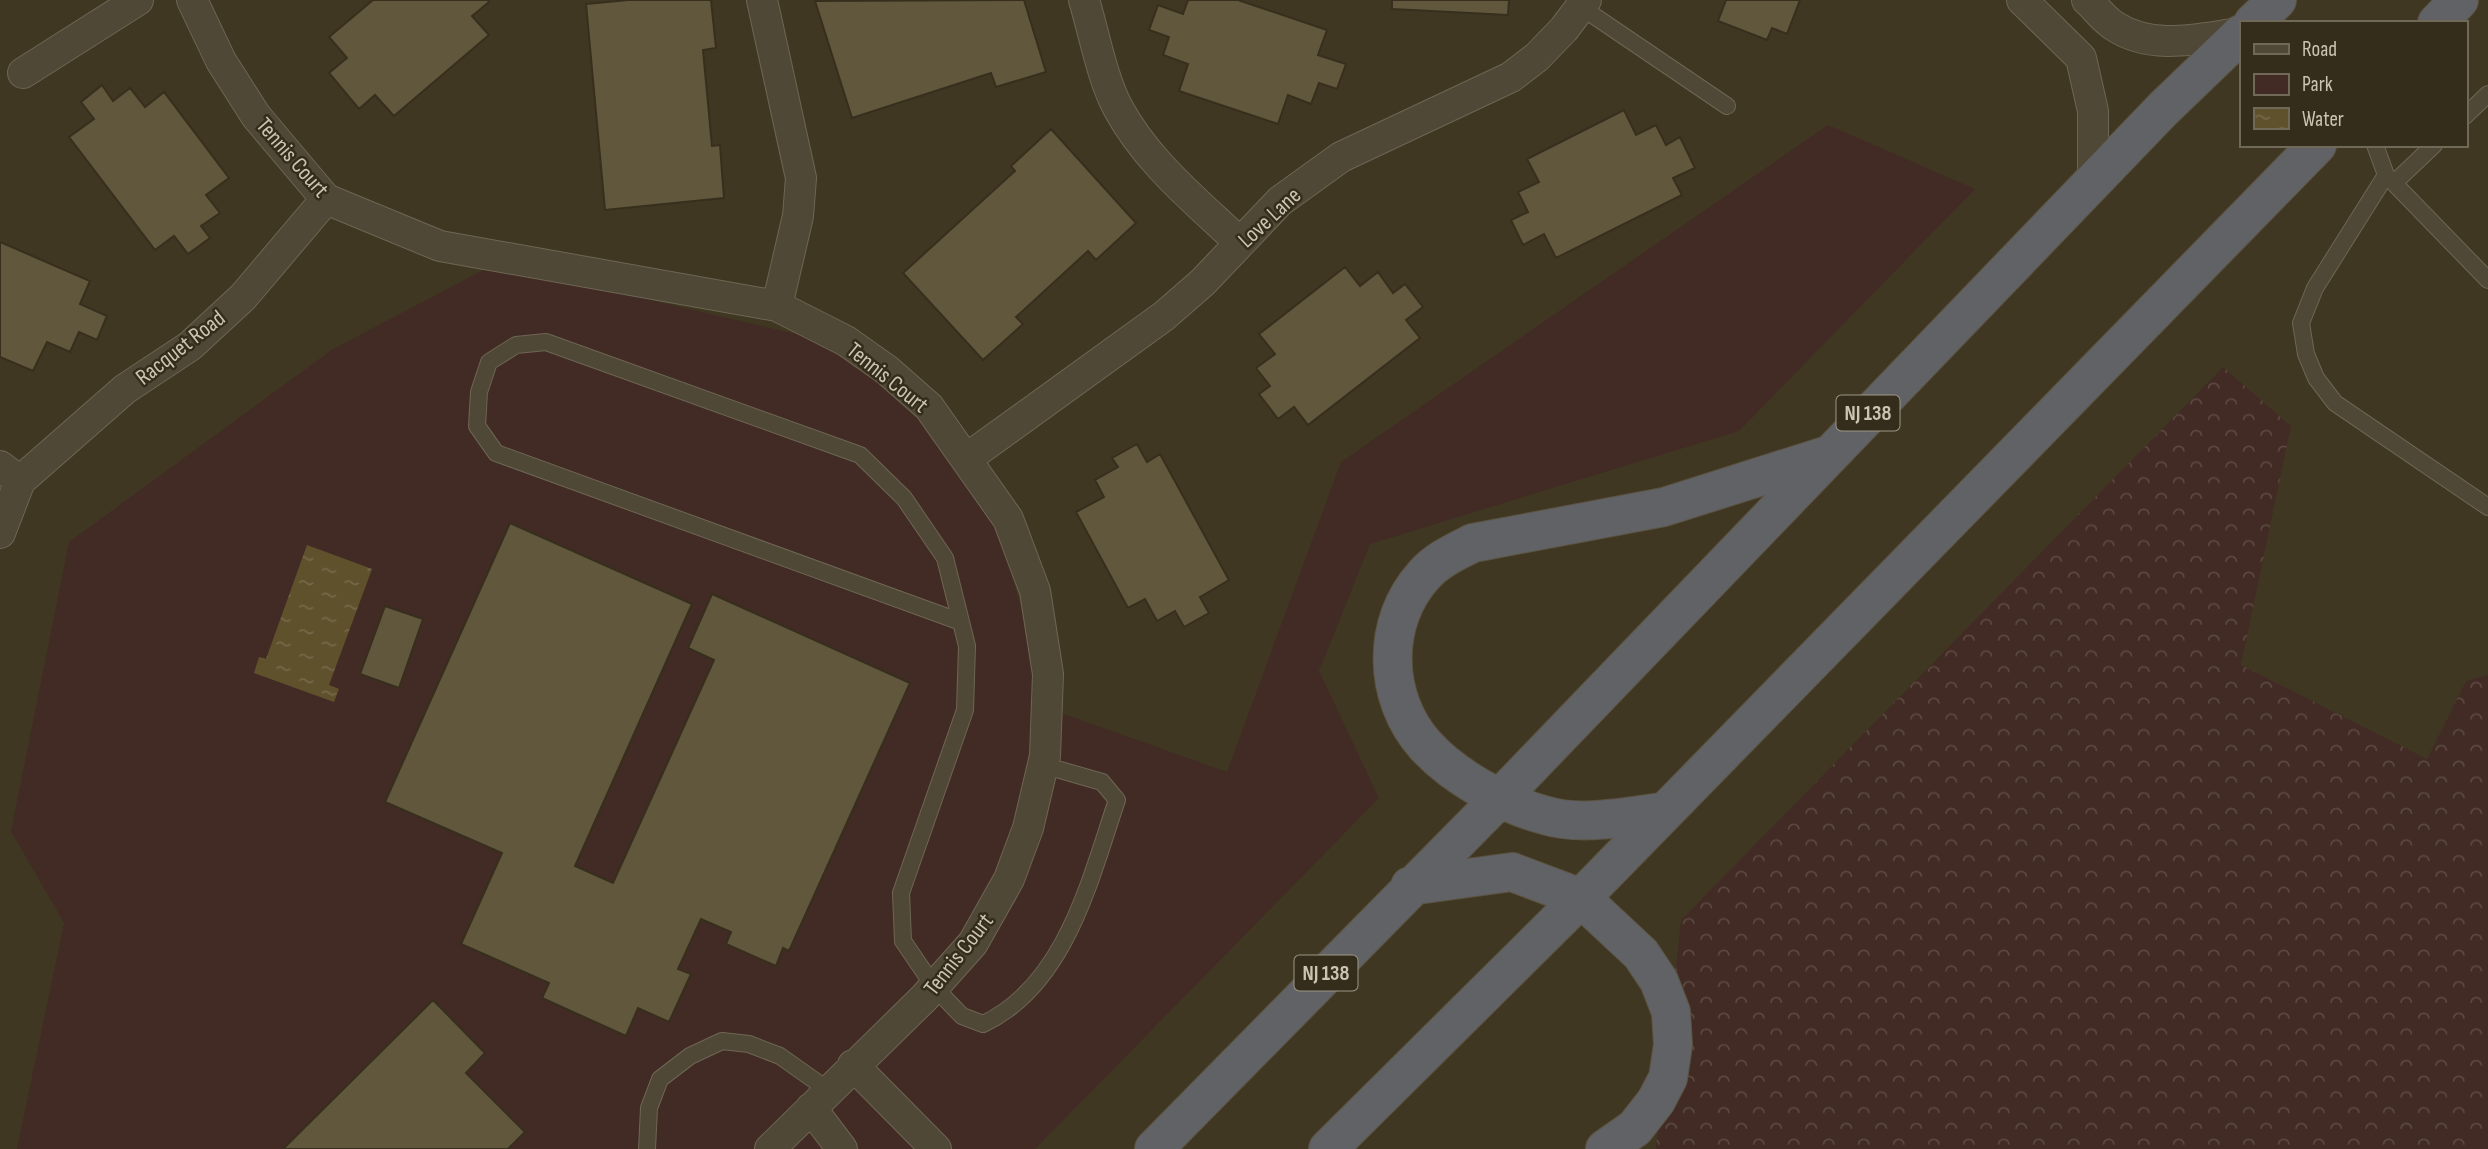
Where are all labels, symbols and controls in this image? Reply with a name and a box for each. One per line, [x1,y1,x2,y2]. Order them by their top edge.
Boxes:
legend [2240,21,2467,147]
text: Road [2302,37,2337,62]
text: Park [2302,72,2333,97]
text: Water [2302,107,2344,132]
street label: Tennis Court [250,112,335,203]
street label: Love Lane [1232,182,1307,254]
street label: Racquet Road [130,304,231,391]
street label: Tennis Court [841,336,934,419]
road number: NJ 138 [1836,396,1899,430]
street label: Tennis Court [918,908,1000,1001]
road number: NJ 138 [1294,956,1358,990]

